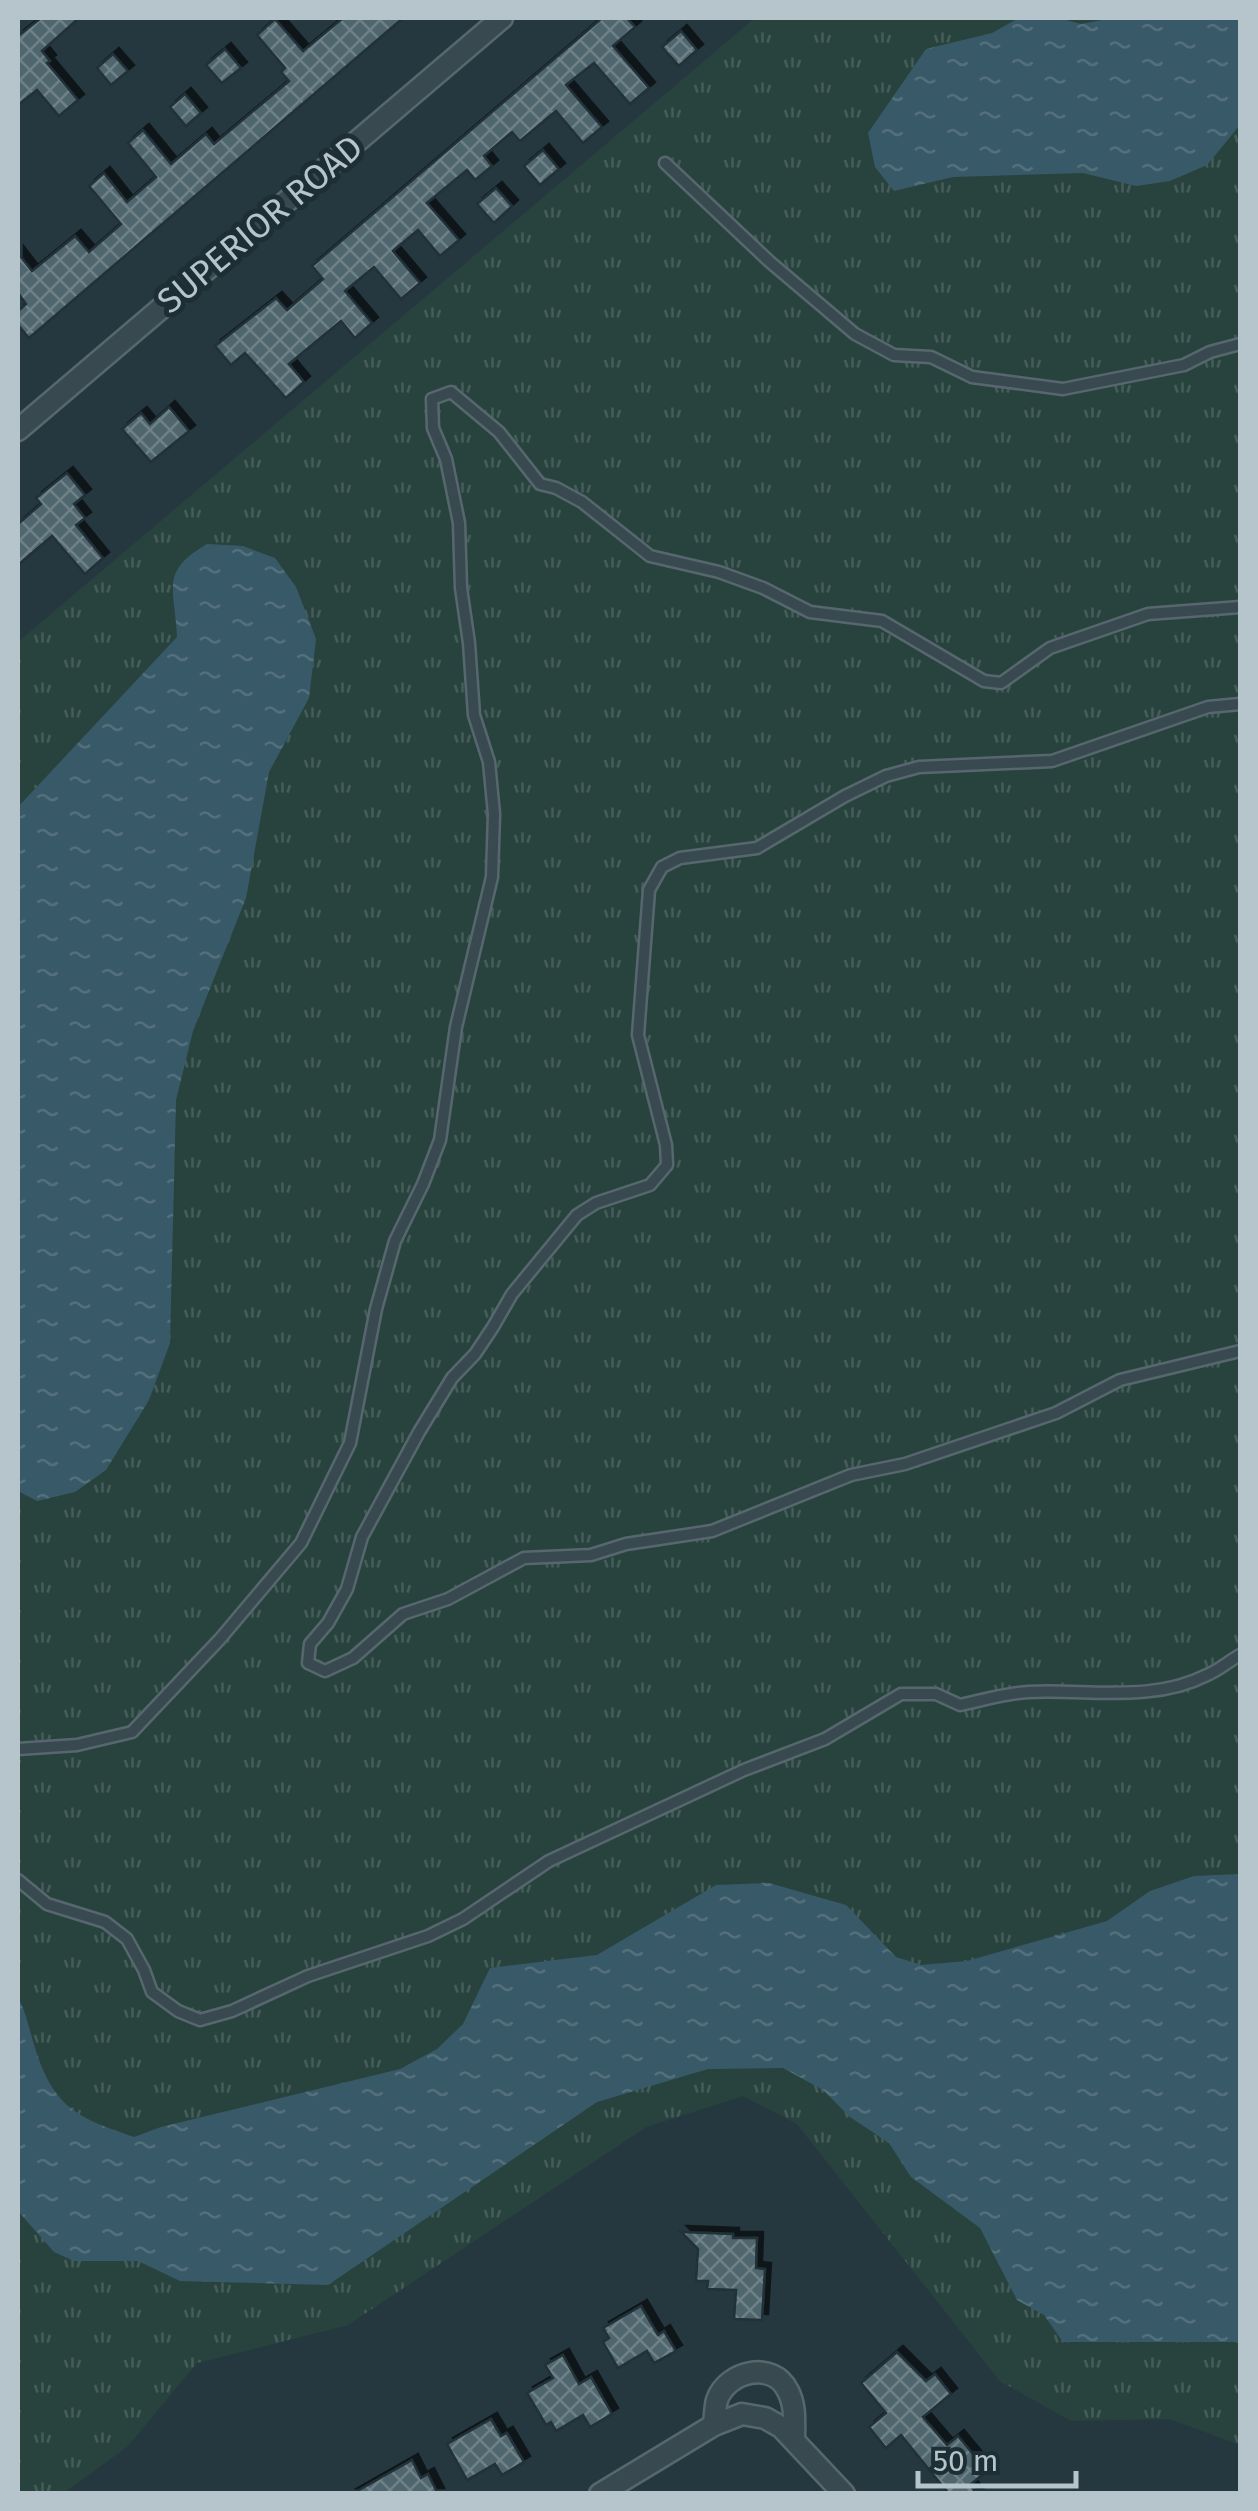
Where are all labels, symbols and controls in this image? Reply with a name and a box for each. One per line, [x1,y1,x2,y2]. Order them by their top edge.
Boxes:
street label: SUPERIOR ROAD [149,126,371,322]
scale bar [918,2426,1076,2488]
text: 50 m [933,2443,998,2479]

